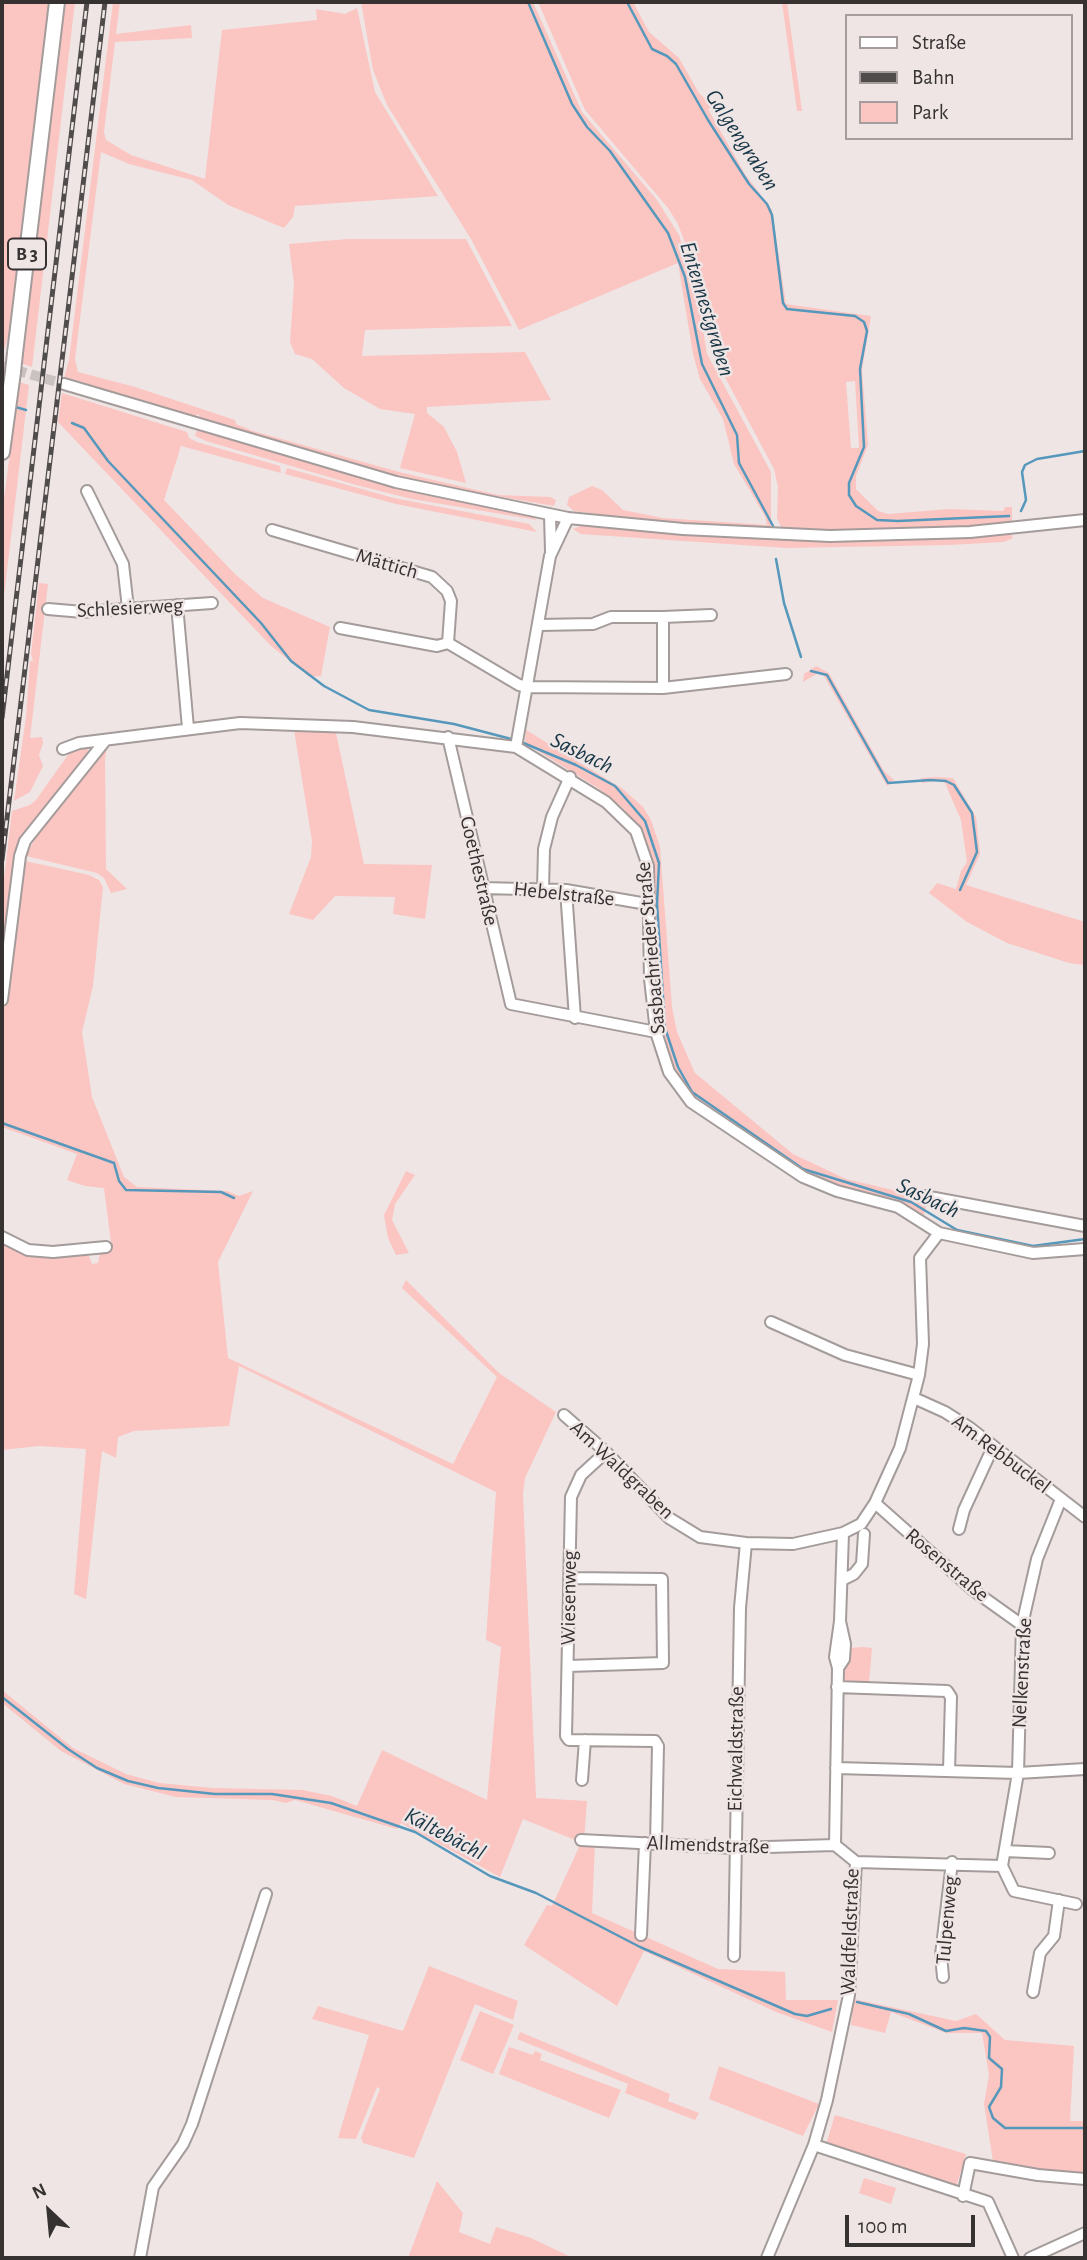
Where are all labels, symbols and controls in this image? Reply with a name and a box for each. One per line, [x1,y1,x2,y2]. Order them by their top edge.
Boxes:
legend [846,14,1073,140]
text: Straße [912,32,966,53]
text: Bahn [912,67,955,88]
water label: Galgengraben [699,84,785,196]
text: Park [912,102,948,123]
road number: B 3 [8,238,46,270]
water label: Entennestgraben [673,238,741,380]
street label: Mättich [353,543,421,585]
street label: Schlesierweg [76,593,184,623]
water label: Sasbach [546,726,618,780]
street label: Goethestraße [454,814,504,928]
street label: Sasbachrieder Straße [631,861,671,1035]
street label: Hebelstraße [512,876,616,912]
water label: Sasbach [892,1172,964,1224]
street label: Am Rebbuckel [947,1409,1055,1499]
street label: Am Waldgraben [565,1415,679,1525]
street label: Rosenstraße [900,1523,994,1607]
street label: Wiesenweg [556,1550,582,1646]
street label: Nelkenstraße [1007,1617,1037,1729]
street label: Eichwaldstraße [722,1686,750,1812]
water label: Kältebächl [400,1801,490,1867]
street label: Allmendstraße [646,1830,770,1860]
street label: Waldfeldstraße [835,1868,865,1996]
street label: Tulpenweg [931,1875,963,1965]
north arrow [14,2176,84,2246]
text: N [29,2180,50,2203]
scale bar [849,2200,978,2244]
text: 100 m [858,2216,908,2237]

